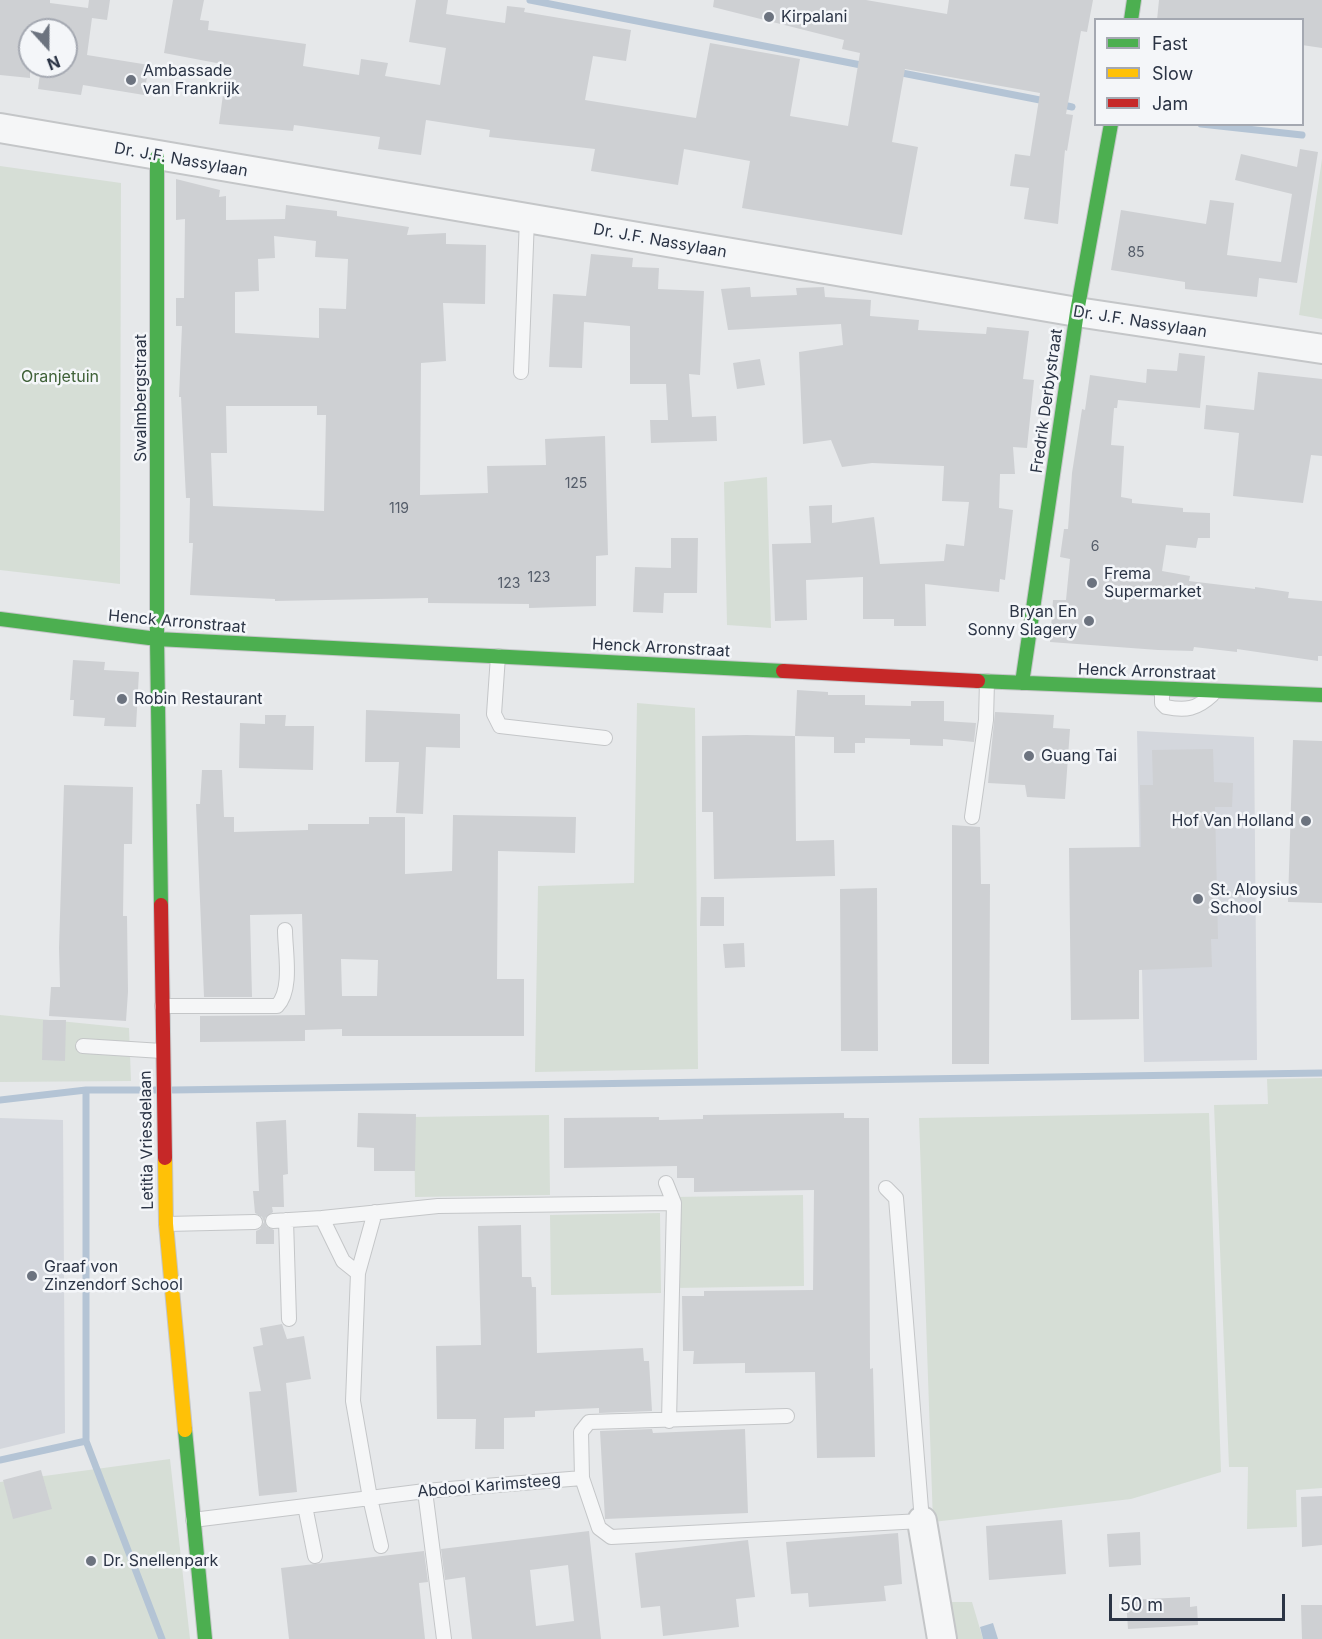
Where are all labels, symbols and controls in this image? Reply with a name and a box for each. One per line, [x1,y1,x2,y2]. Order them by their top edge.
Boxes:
place label: Kirpalani [781,7,847,27]
marker: Kirpalani [762,10,776,24]
north arrow [18,18,78,78]
legend [1094,18,1304,126]
text: Fast [1152,33,1188,54]
text: N [44,51,63,74]
place label: Ambassade van Frankrijk [143,61,240,99]
text: Slow [1152,63,1193,84]
marker: Ambassade van Frankrijk [124,73,138,87]
text: Jam [1152,93,1188,114]
street label: Dr. J.F. Nassylaan [113,139,249,181]
street label: Dr. J.F. Nassylaan [592,220,728,262]
house number: 85 [1127,245,1145,261]
street label: Dr. J.F. Nassylaan [1072,302,1208,342]
street label: Fredrik Derbystraat [1027,327,1067,475]
street label: Swalmbergstraat [131,334,151,462]
park label: Oranjetuin [21,367,99,387]
house number: 125 [565,476,587,492]
house number: 119 [389,501,409,517]
house number: 6 [1091,539,1099,555]
place label: Frema Supermarket [1104,564,1201,602]
house number: 123 [528,570,550,586]
house number: 123 [498,576,520,592]
marker: Frema Supermarket [1085,576,1099,590]
place label: Bryan En Sonny Slagery [967,602,1077,640]
street label: Henck Arronstraat [107,606,247,638]
marker: Bryan En Sonny Slagery [1082,614,1096,628]
street label: Henck Arronstraat [592,635,730,661]
street label: Henck Arronstraat [1078,660,1216,684]
place label: Robin Restaurant [134,689,263,709]
marker: Robin Restaurant [115,692,129,706]
place label: Guang Tai [1041,746,1117,766]
marker: Guang Tai [1022,749,1036,763]
place label: Hof Van Holland [1171,811,1294,831]
marker: Hof Van Holland [1299,814,1313,828]
place label: St. Aloysius School [1210,880,1298,918]
marker: St. Aloysius School [1191,892,1205,906]
street label: Letitia Vriesdelaan [136,1070,158,1210]
place label: Graaf von Zinzendorf School [44,1257,183,1295]
marker: Graaf von Zinzendorf School [25,1269,39,1283]
street label: Abdool Karimsteeg [416,1470,562,1502]
place label: Dr. Snellenpark [103,1551,218,1571]
marker: Dr. Snellenpark [84,1554,98,1568]
scale bar [1112,1582,1288,1620]
text: 50 m [1120,1594,1163,1615]

